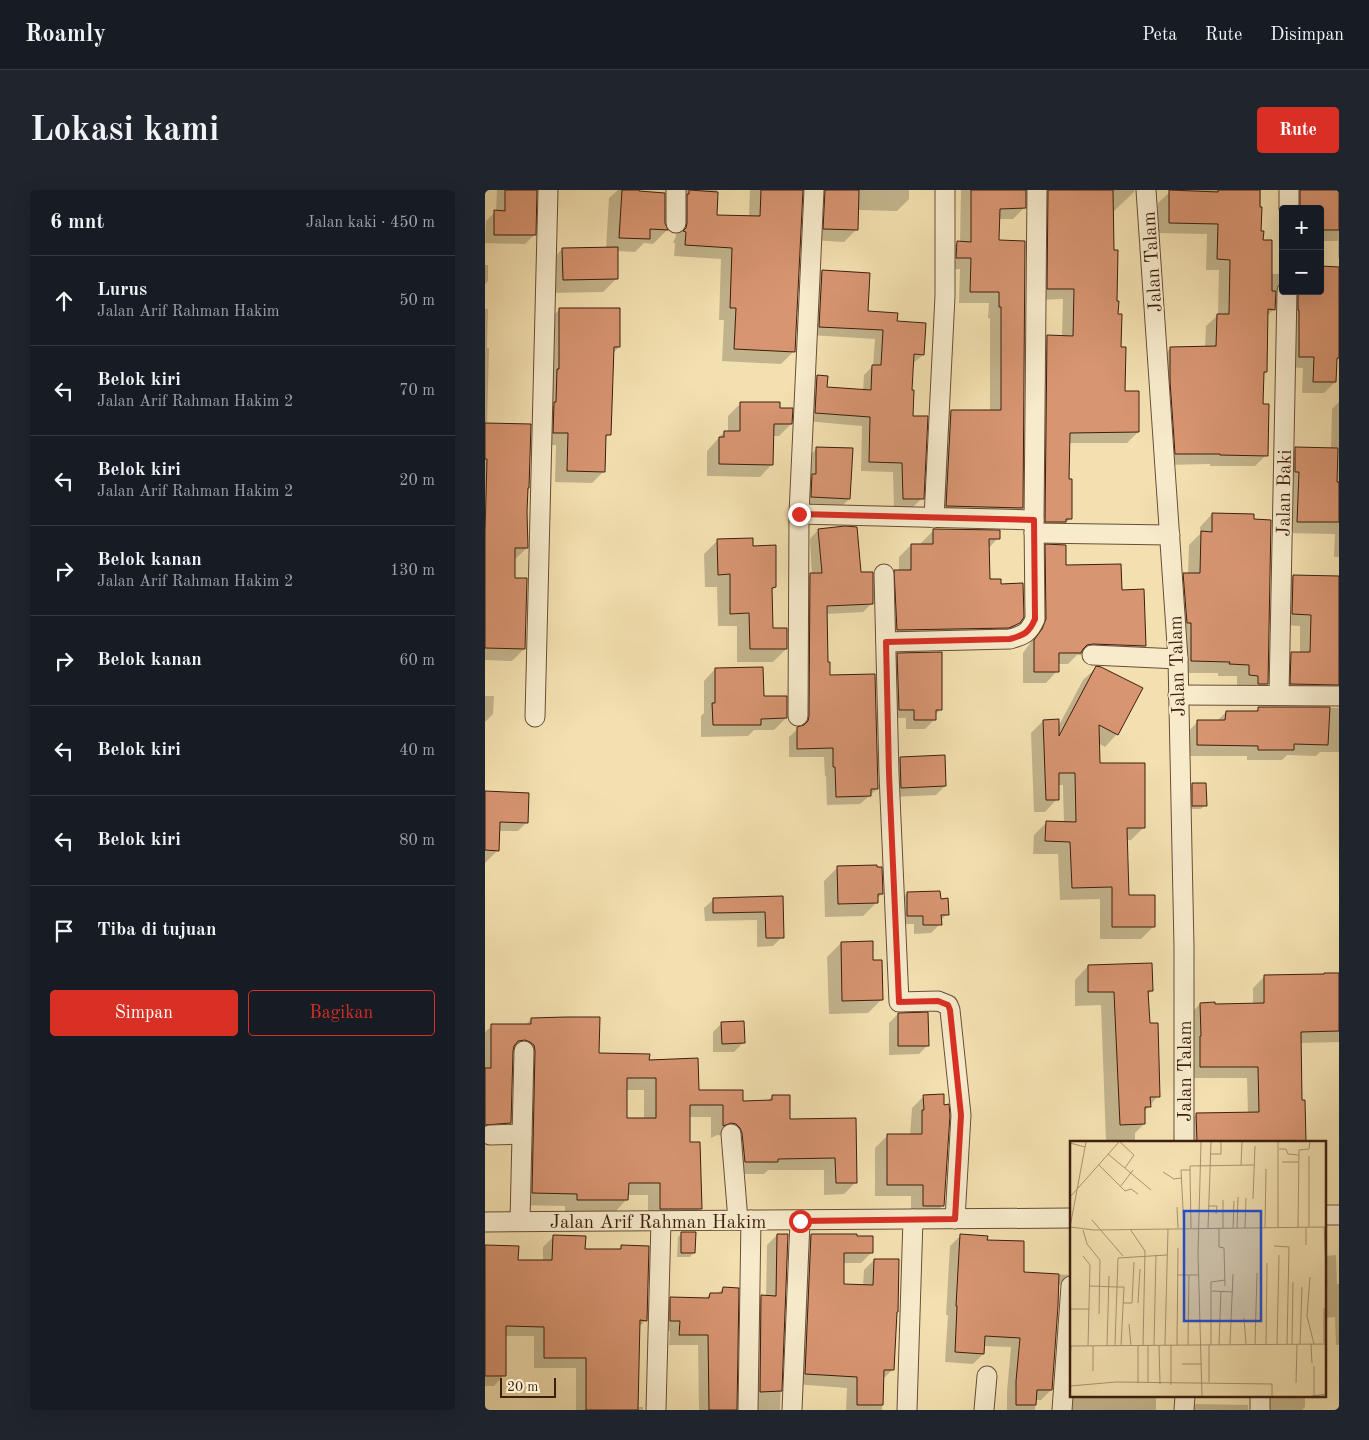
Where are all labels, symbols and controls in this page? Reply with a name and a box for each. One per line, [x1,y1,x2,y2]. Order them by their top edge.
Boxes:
text: Roamly [25,23,106,47]
text: Peta [1142,26,1177,44]
text: Rute [1205,26,1242,44]
text: Disimpan [1270,26,1344,44]
button: Rute [1257,107,1339,153]
text: Lokasi kami [30,113,219,148]
map controls [1279,205,1324,295]
button: + [1279,205,1324,250]
street label: Jalan Talam [1140,211,1167,313]
text: 6 mnt [50,212,104,233]
text: Jalan kaki · 450 m [306,215,435,231]
button: − [1279,250,1324,295]
text: Lurus [97,281,147,300]
icon: ahead [50,287,78,315]
text: 50 m [399,293,435,309]
text: Jalan Arif Rahman Hakim [97,304,279,320]
text: Belok kiri [97,371,181,390]
icon: left [50,377,78,405]
text: 70 m [399,383,435,399]
text: Jalan Arif Rahman Hakim 2 [97,394,293,410]
street label: Jalan Baki [1275,449,1296,537]
text: Belok kiri [97,461,181,480]
icon: left [50,467,78,495]
text: 20 m [399,473,435,489]
text: Jalan Arif Rahman Hakim 2 [97,484,293,500]
route end [788,503,811,526]
text: Belok kanan [97,551,202,570]
icon: right [50,557,78,585]
text: 130 m [390,563,435,579]
text: Jalan Arif Rahman Hakim 2 [97,574,293,590]
street label: Jalan Talam [1167,615,1190,717]
icon: right [50,647,78,675]
text: Belok kanan [97,651,202,670]
text: 60 m [399,653,435,669]
icon: left [50,737,78,765]
text: Belok kiri [97,741,181,760]
text: 40 m [399,743,435,759]
icon: left [50,827,78,855]
text: Belok kiri [97,831,181,850]
text: 80 m [399,833,435,849]
icon: arrive [50,917,78,945]
text: Tiba di tujuan [97,921,217,940]
button: Simpan [50,990,238,1036]
button: Bagikan [248,990,435,1036]
street label: Jalan Talam [1177,1020,1196,1122]
inset map [1070,1141,1327,1398]
route start [789,1210,812,1233]
street label: Jalan Arif Rahman Hakim [550,1214,766,1233]
scale bar [500,1375,556,1398]
text: 20 m [507,1380,538,1394]

